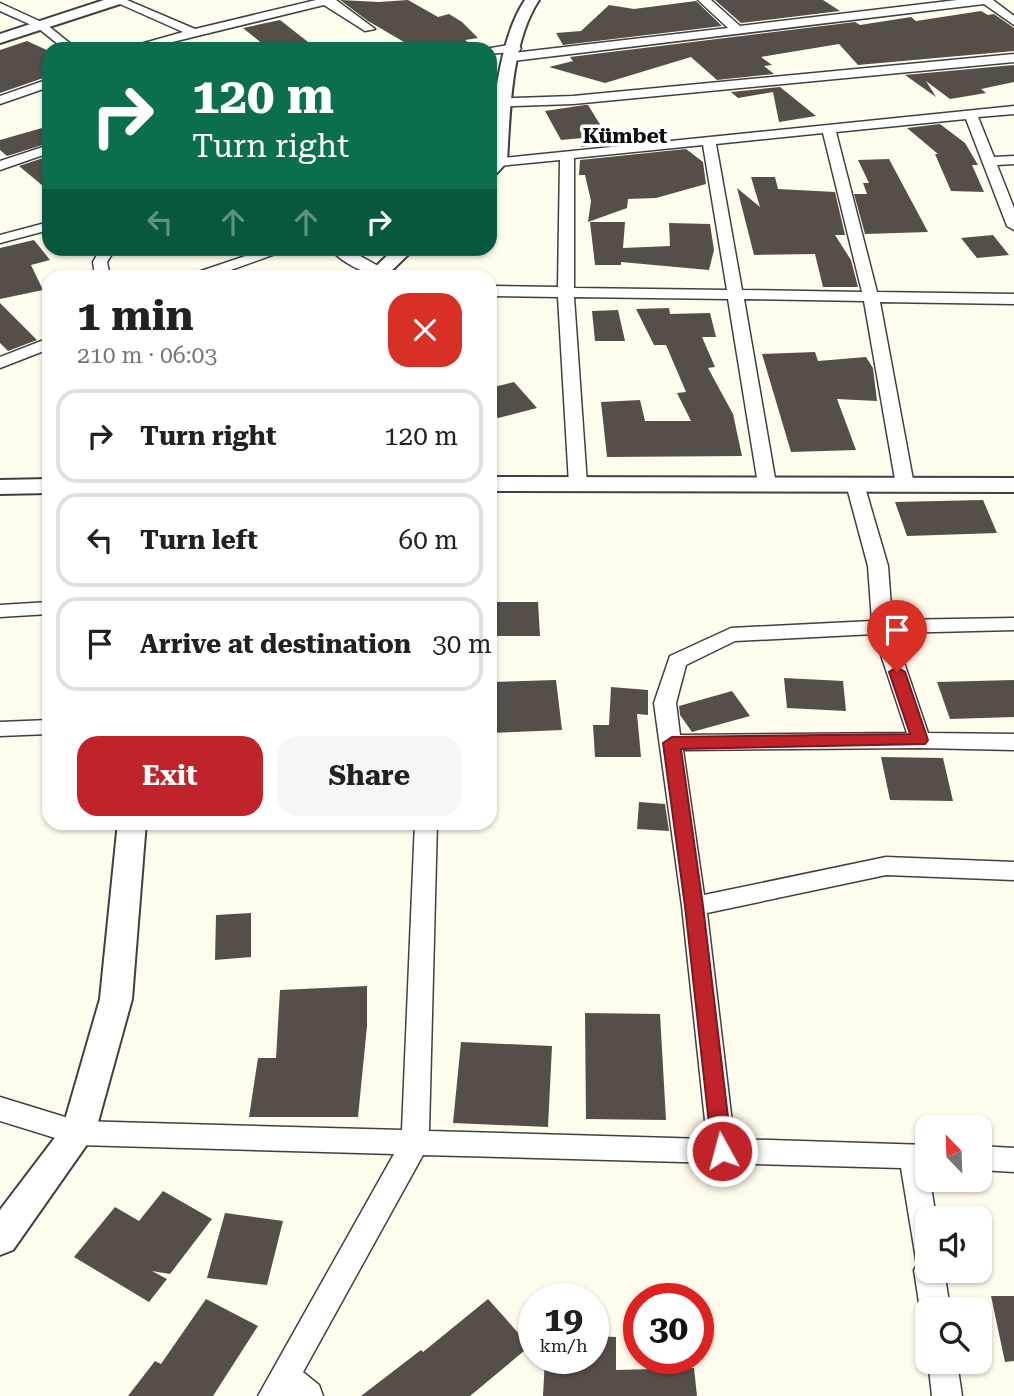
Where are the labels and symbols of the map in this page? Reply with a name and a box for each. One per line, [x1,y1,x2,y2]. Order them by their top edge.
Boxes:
district label: Kümbet [583,124,668,148]
pin [867,600,927,672]
position arrow [685,1114,759,1188]
north arrow [915,1115,992,1192]
speed limit sign: 30 [623,1283,714,1374]

